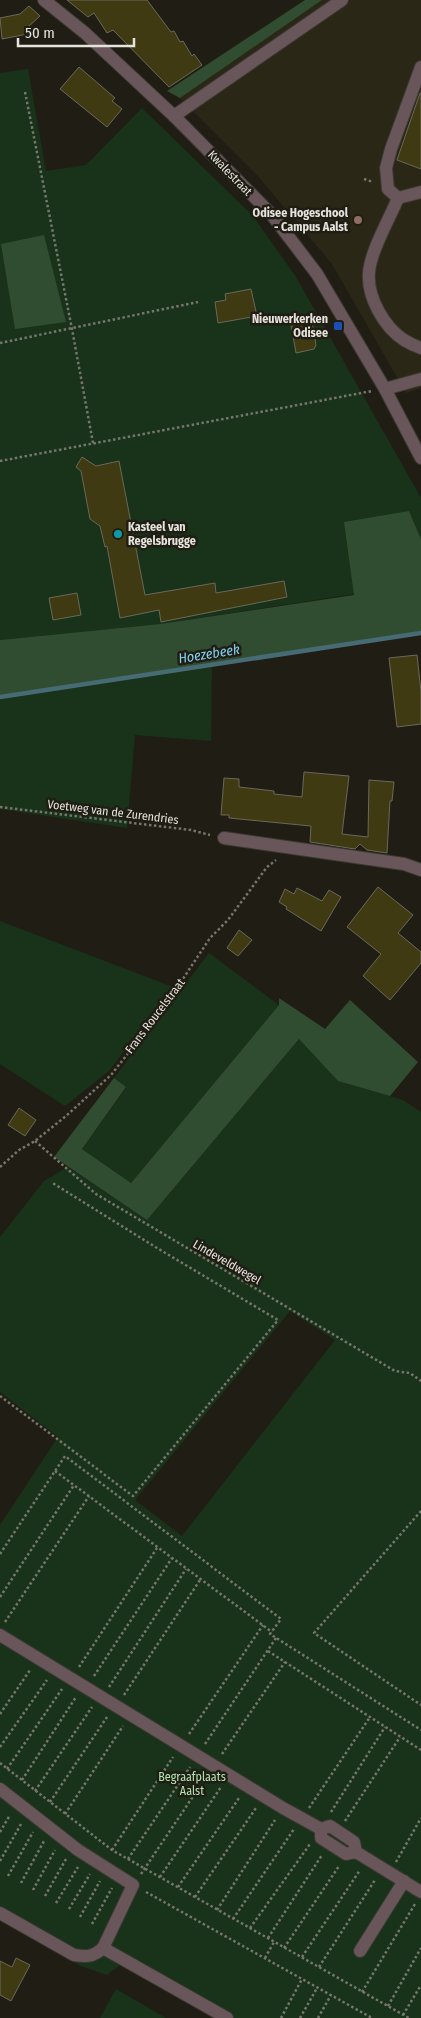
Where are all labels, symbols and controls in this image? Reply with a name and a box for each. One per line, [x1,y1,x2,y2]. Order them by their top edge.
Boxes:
scale bar [18,15,134,47]
text: 50 m [25,24,55,42]
street label: Kwalestraat [205,148,255,199]
place label: Odisee Hogeschool - Campus Aalst [253,206,349,234]
marker: Odisee Hogeschool - Campus Aalst [352,214,364,226]
place label: Nieuwerkerken Odisee [252,312,328,340]
marker: Nieuwerkerken Odisee [332,320,344,332]
place label: Kasteel van Regelsbrugge [128,520,196,548]
marker: Kasteel van Regelsbrugge [112,528,124,540]
water label: Hoezebeek [177,641,241,667]
street label: Voetweg van de Zurendries [47,797,179,827]
street label: Frans Roucelstraat [122,976,188,1056]
street label: Lindeveldwegel [191,1237,263,1287]
park label: Begraafplaats Aalst [158,1770,226,1798]

